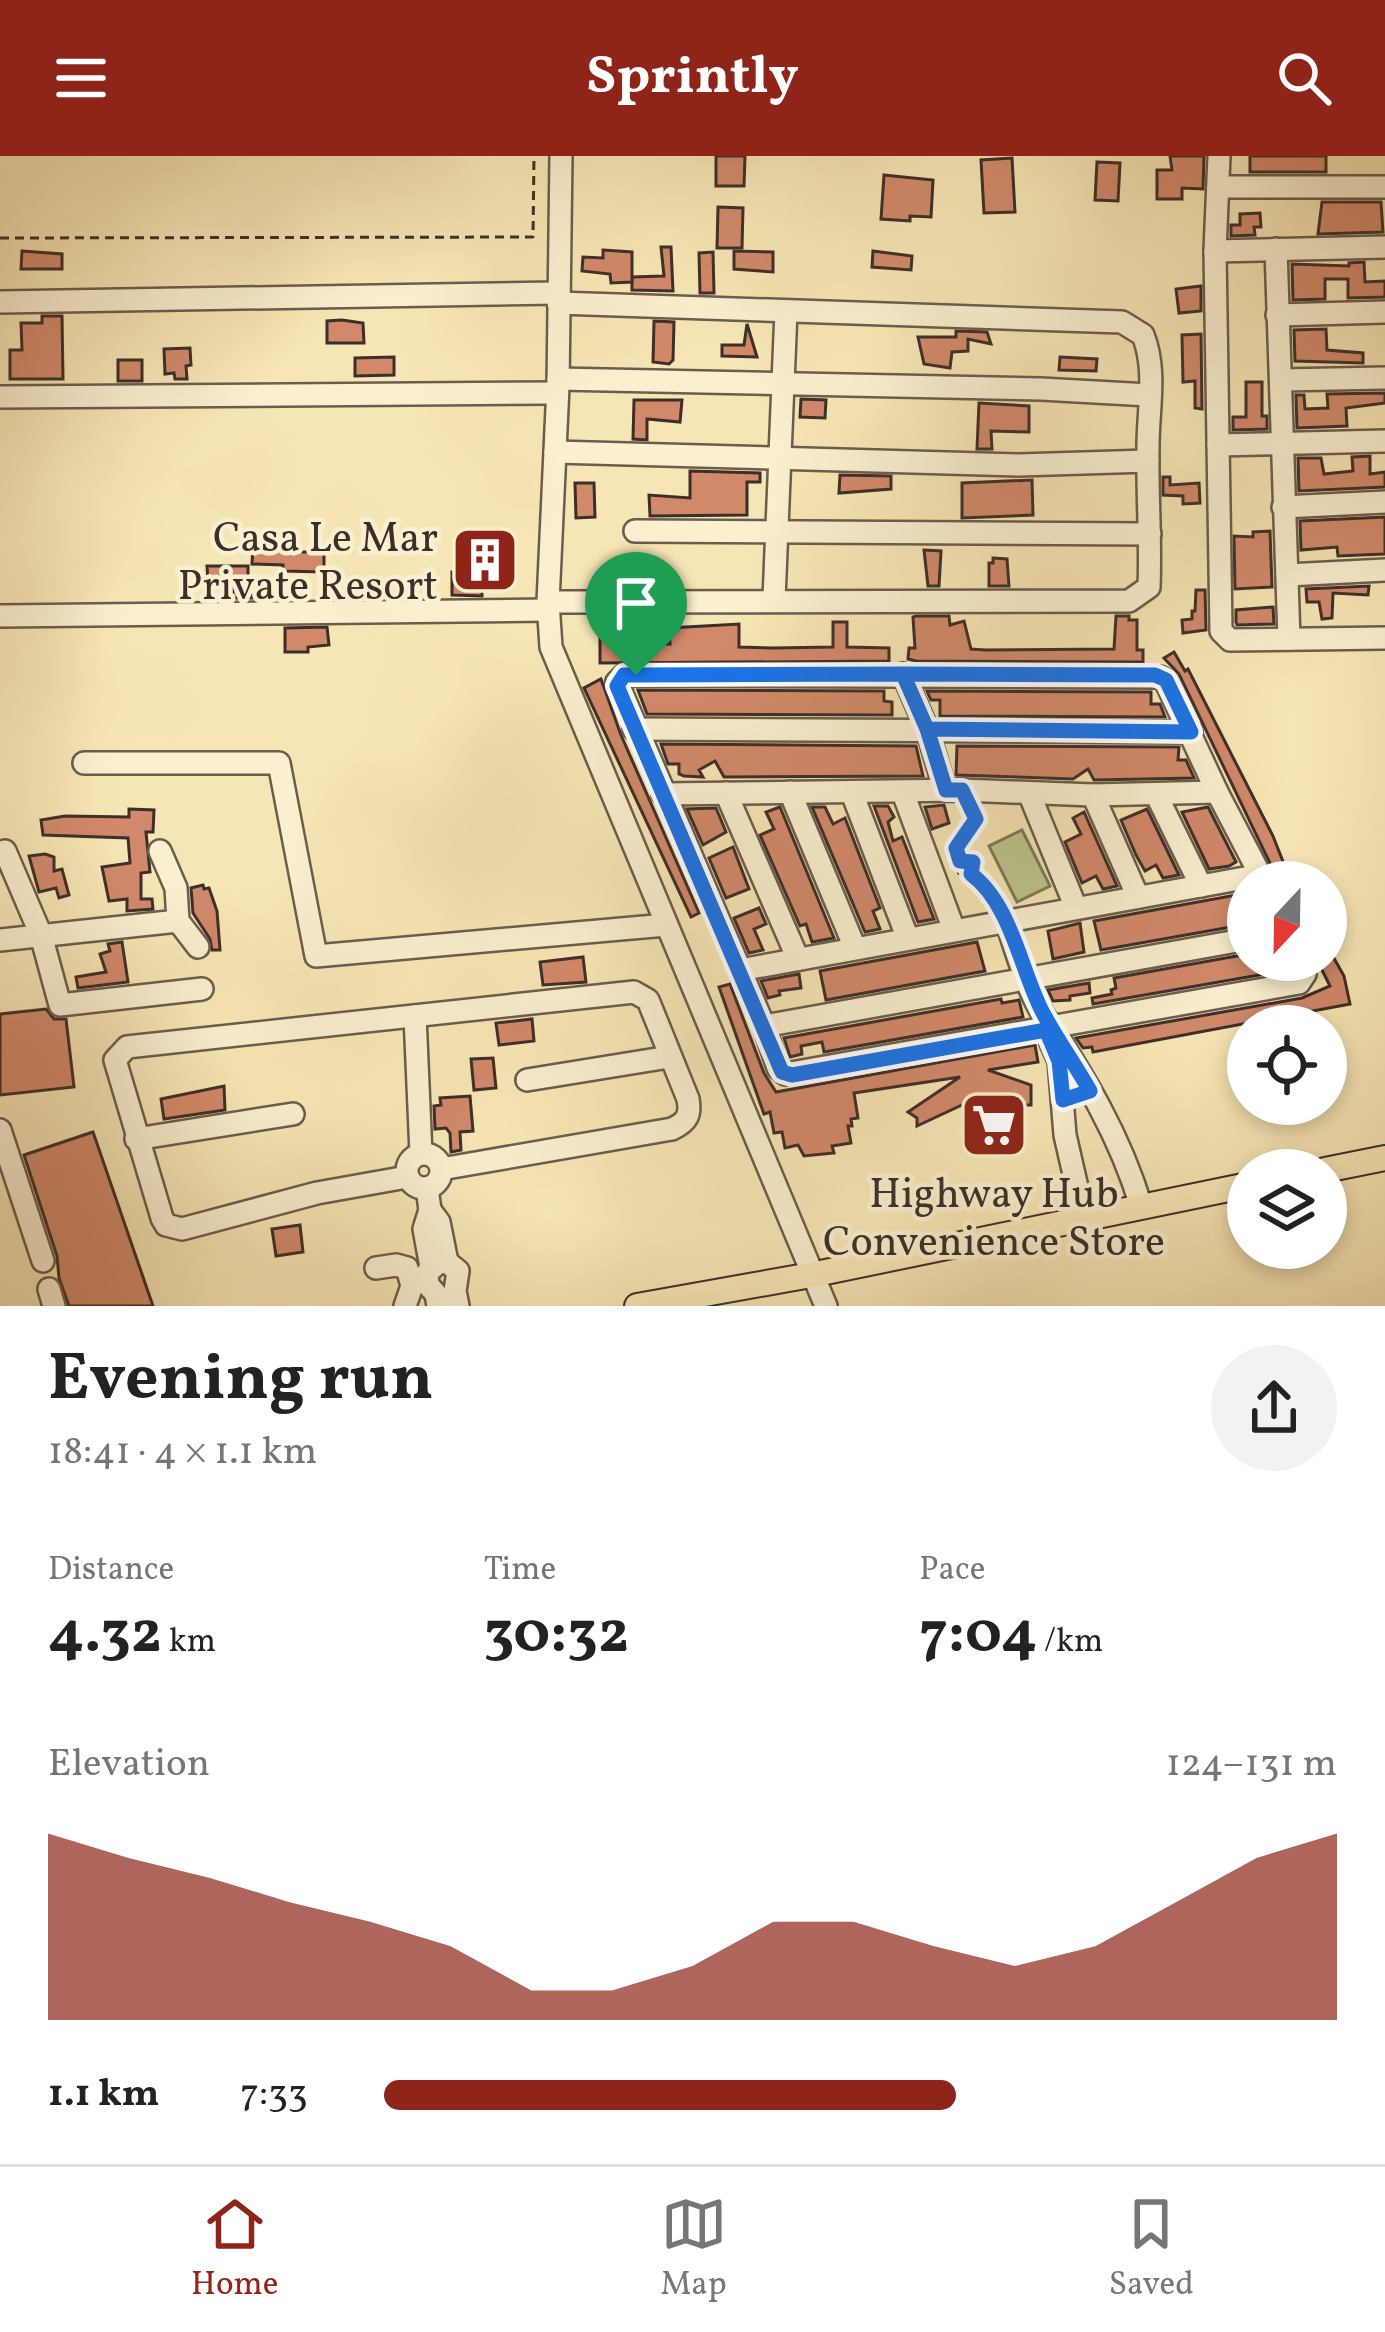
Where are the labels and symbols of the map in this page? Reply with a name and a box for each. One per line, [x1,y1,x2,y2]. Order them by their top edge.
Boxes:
place label: Casa Le Mar Private Resort [178,511,438,618]
building icon: Casa Le Mar Private Resort [450,525,520,595]
pin [585,552,687,675]
north arrow [1227,861,1347,981]
supermarket icon: Highway Hub Convenience Store [959,1090,1029,1160]
place label: Highway Hub Convenience Store [823,1167,1165,1274]

